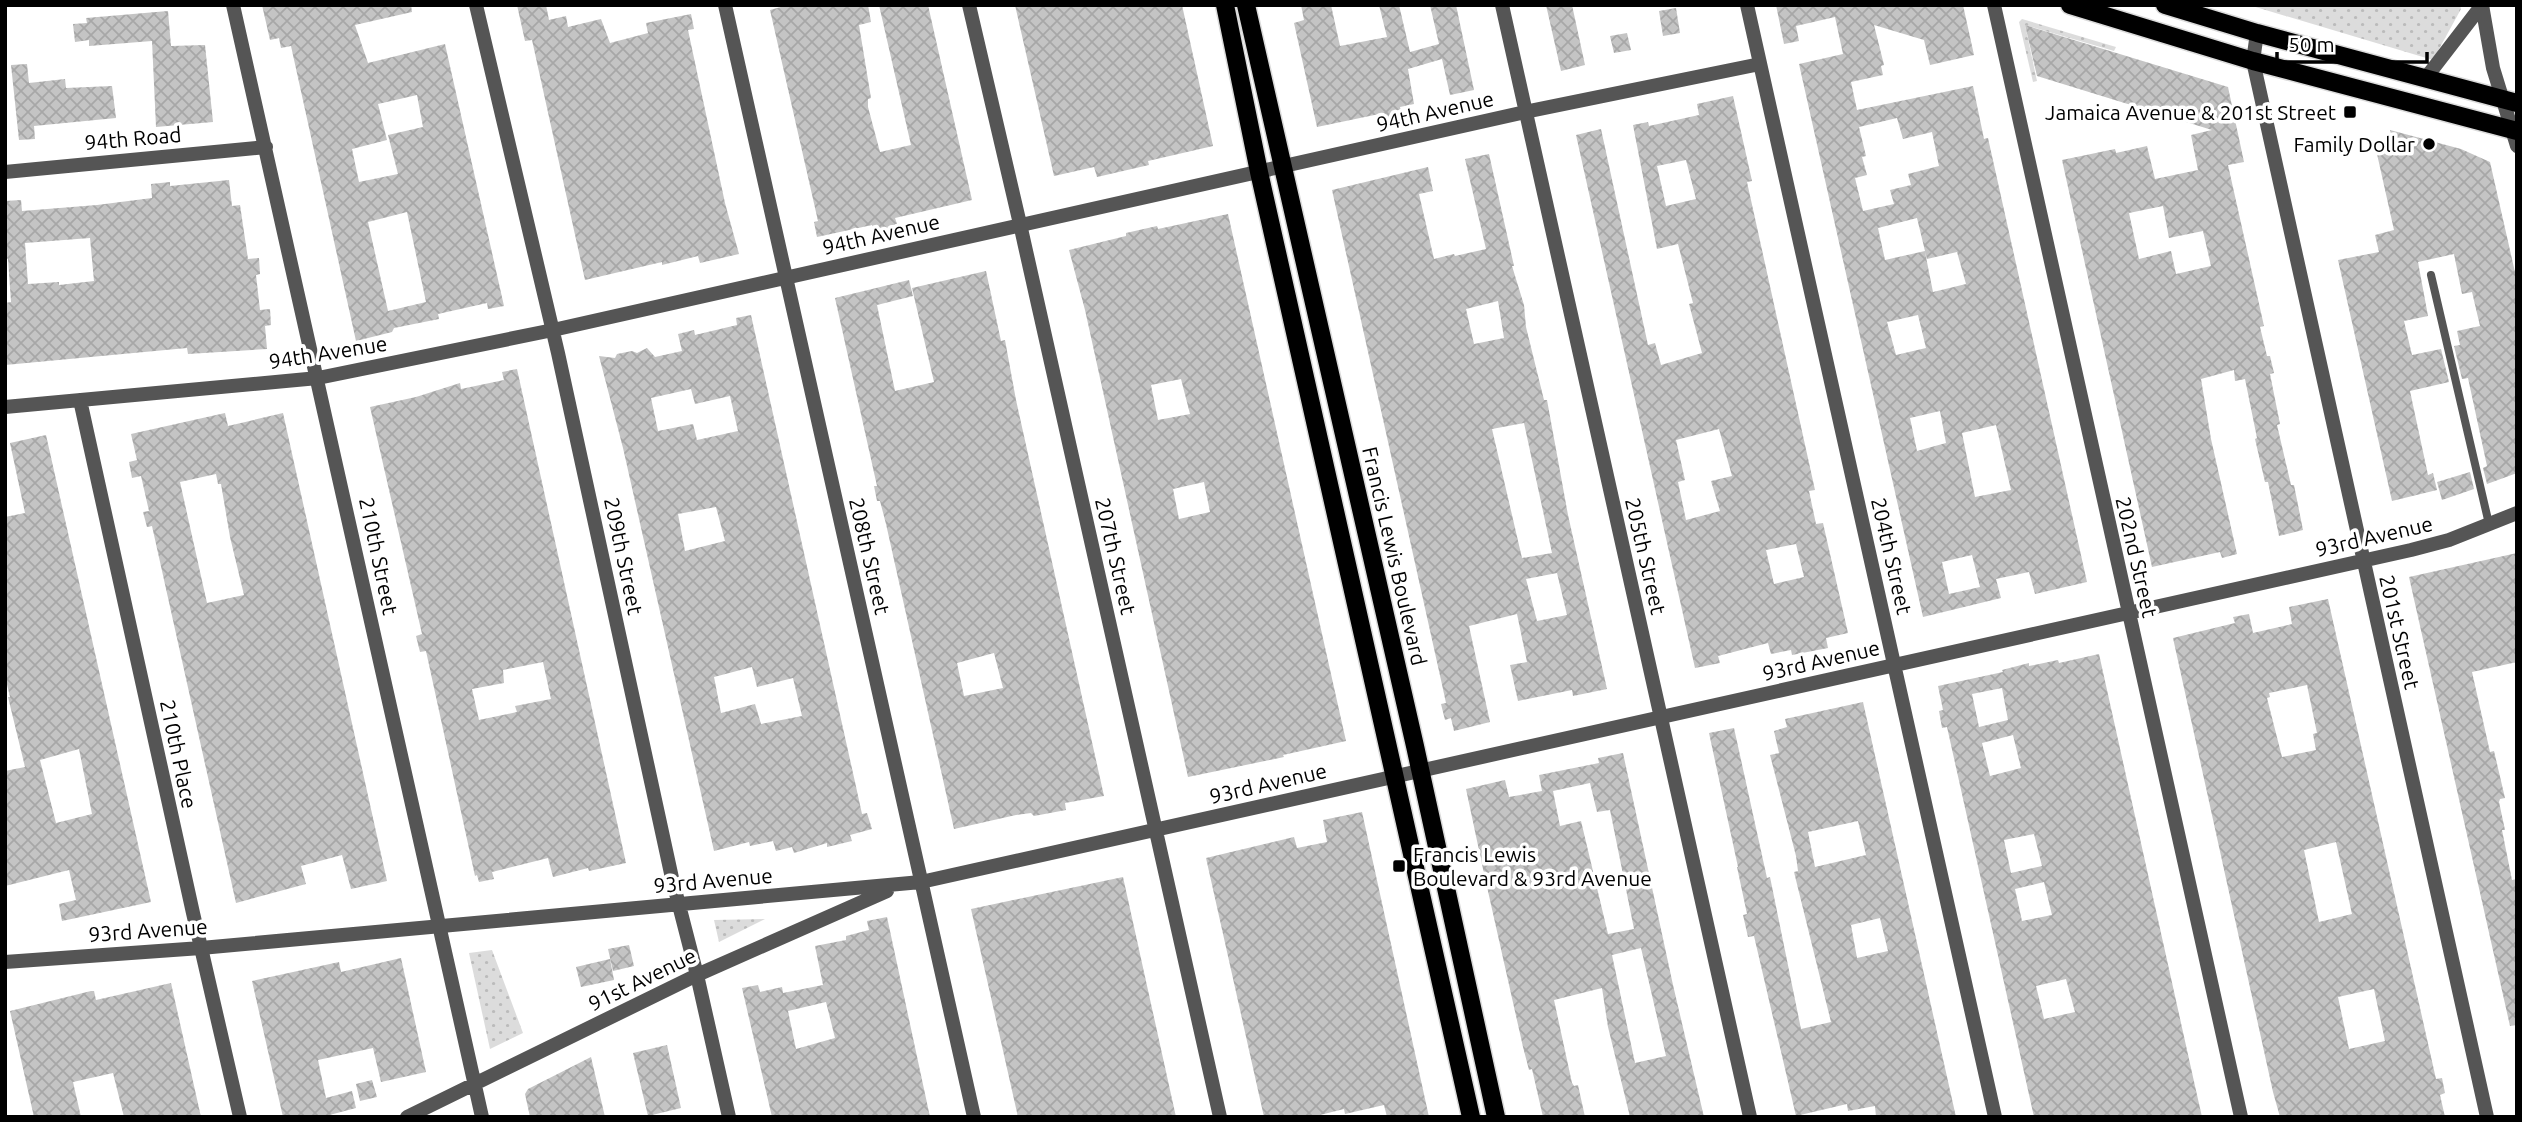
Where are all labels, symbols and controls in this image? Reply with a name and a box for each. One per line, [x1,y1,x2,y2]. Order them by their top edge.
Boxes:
scale bar [2277,21,2428,65]
text: 50 m [2288,32,2335,56]
street label: 94th Avenue [1374,86,1496,136]
place label: Jamaica Avenue & 201st Street [2045,100,2336,124]
marker: Jamaica Avenue & 201st Street [2342,104,2358,120]
street label: 94th Road [84,122,182,154]
place label: Family Dollar [2293,132,2415,156]
marker: Family Dollar [2421,136,2437,152]
street label: 94th Avenue [820,209,942,259]
street label: 94th Avenue [267,331,389,373]
street label: Francis Lewis Boulevard [1358,444,1432,668]
street label: 202nd Street [2111,494,2163,620]
street label: 210th Street [355,495,403,617]
street label: 209th Street [600,495,648,617]
street label: 208th Street [845,495,895,617]
street label: 207th Street [1091,495,1141,617]
street label: 205th Street [1621,495,1671,617]
street label: 204th Street [1867,495,1917,617]
street label: 93rd Avenue [2313,511,2435,561]
street label: 201st Street [2375,573,2425,691]
street label: 93rd Avenue [1760,635,1882,685]
street label: 210th Place [156,697,202,811]
street label: 93rd Avenue [1207,758,1329,808]
place label: Francis Lewis Boulevard & 93rd Avenue [1413,842,1652,890]
marker: Francis Lewis Boulevard & 93rd Avenue [1391,858,1407,874]
street label: 93rd Avenue [652,863,774,897]
street label: 93rd Avenue [88,914,208,946]
street label: 91st Avenue [584,943,700,1015]

